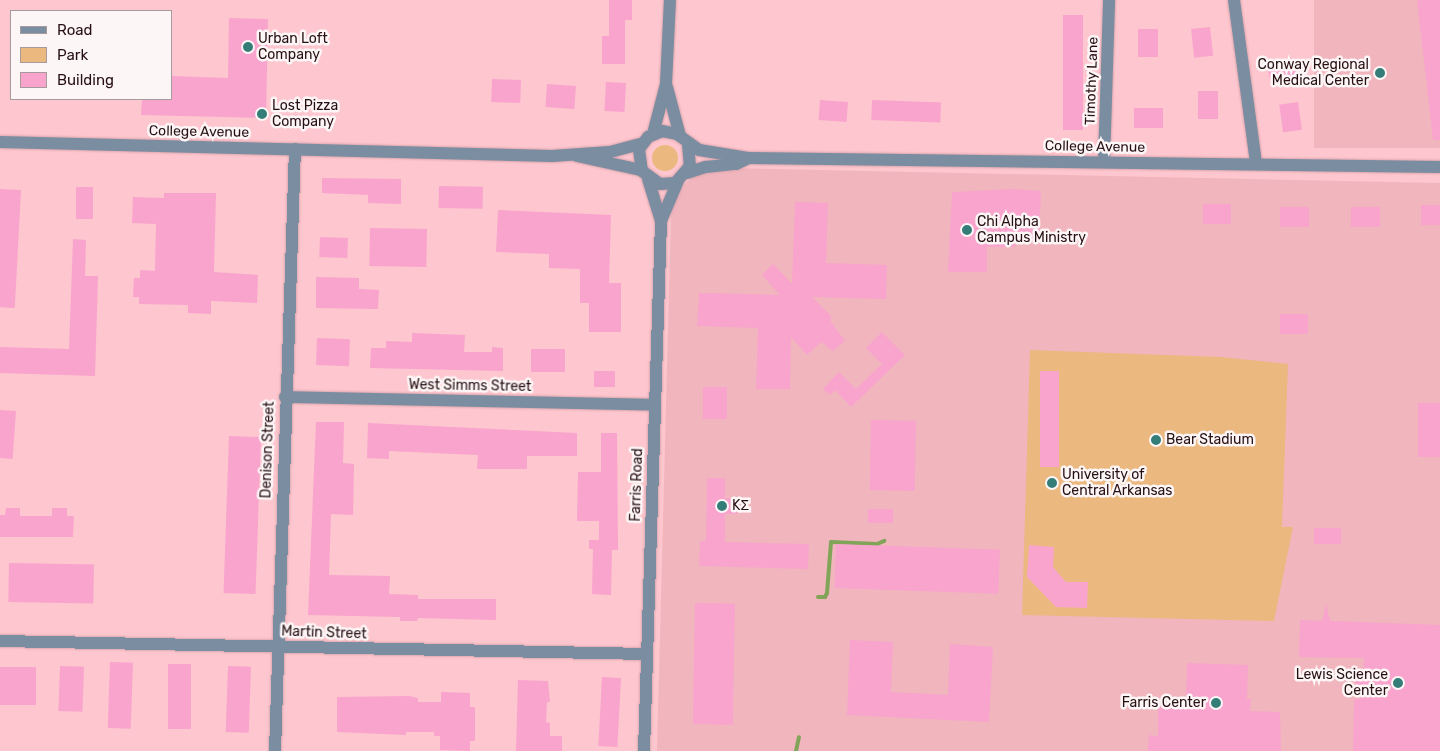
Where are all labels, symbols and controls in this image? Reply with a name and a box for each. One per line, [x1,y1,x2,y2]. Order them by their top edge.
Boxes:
legend [10,10,172,100]
text: Road [57,21,93,39]
place label: Urban Loft Company [258,31,328,64]
street label: Timothy Lane [1082,36,1102,126]
marker: Urban Loft Company [242,41,254,53]
text: Park [57,46,88,64]
place label: Conway Regional Medical Center [1257,57,1369,90]
marker: Conway Regional Medical Center [1373,66,1387,80]
text: Building [57,71,114,89]
place label: Lost Pizza Company [272,98,338,130]
marker: Lost Pizza Company [256,108,268,120]
street label: College Avenue [149,123,249,141]
street label: College Avenue [1045,138,1145,156]
place label: Chi Alpha Campus Ministry [977,214,1086,246]
marker: Chi Alpha Campus Ministry [961,224,973,236]
street label: West Simms Street [408,377,532,395]
street label: Denison Street [258,401,278,499]
place label: Bear Stadium [1166,432,1254,448]
marker: Bear Stadium [1150,434,1162,446]
street label: Farris Road [627,448,647,522]
place label: University of Central Arkansas [1062,467,1173,500]
marker: University of Central Arkansas [1046,477,1058,489]
place label: KΣ [732,498,749,514]
marker: KΣ [716,500,728,512]
street label: Martin Street [281,623,367,643]
place label: Lewis Science Center [1296,667,1388,700]
marker: Lewis Science Center [1392,677,1404,689]
place label: Farris Center [1122,695,1206,711]
marker: Farris Center [1210,697,1222,709]

